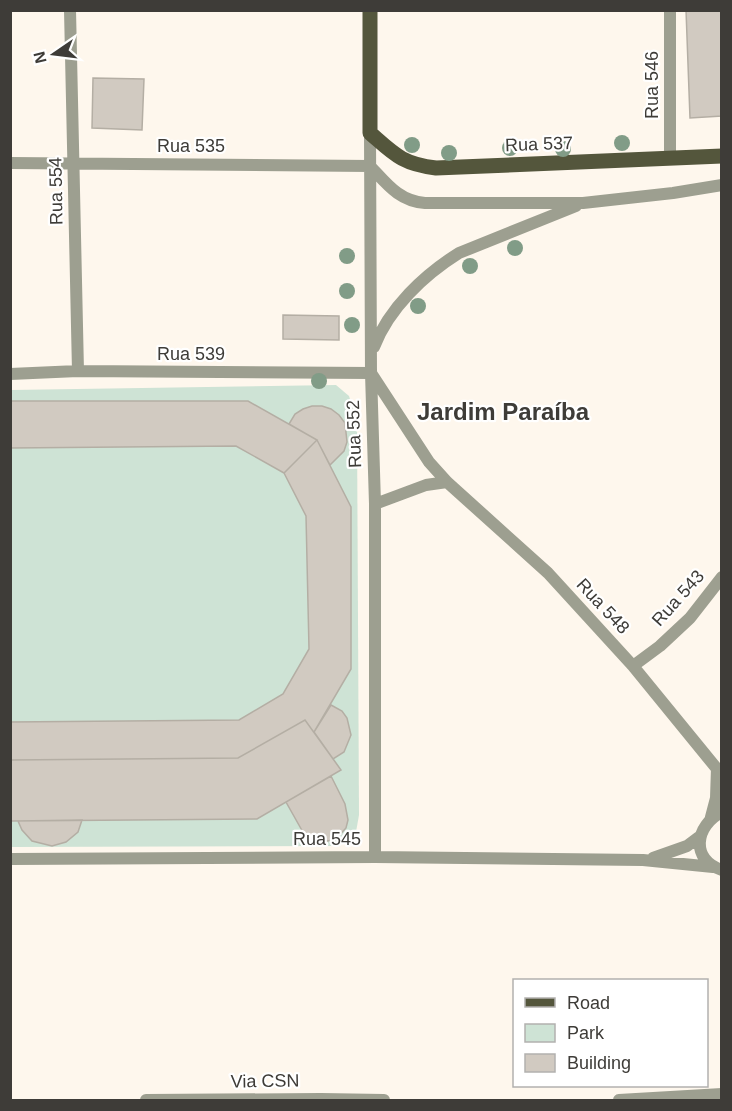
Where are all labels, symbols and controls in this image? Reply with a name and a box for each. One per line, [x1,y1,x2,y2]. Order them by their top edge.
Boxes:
north arrow [24,24,84,84]
text: N [30,50,50,65]
street label: Rua 546 [642,51,662,119]
street label: Rua 537 [505,133,573,155]
street label: Rua 535 [157,136,225,156]
street label: Rua 554 [45,157,67,225]
street label: Rua 539 [157,344,225,364]
district label: Jardim Paraíba [417,398,590,425]
street label: Rua 552 [343,400,365,468]
street label: Rua 543 [648,566,708,630]
street label: Rua 548 [572,574,634,638]
street label: Rua 545 [293,829,361,849]
legend [513,979,708,1087]
text: Road [567,993,610,1013]
text: Park [567,1023,605,1043]
text: Building [567,1053,631,1073]
street label: Via CSN [230,1070,300,1092]

